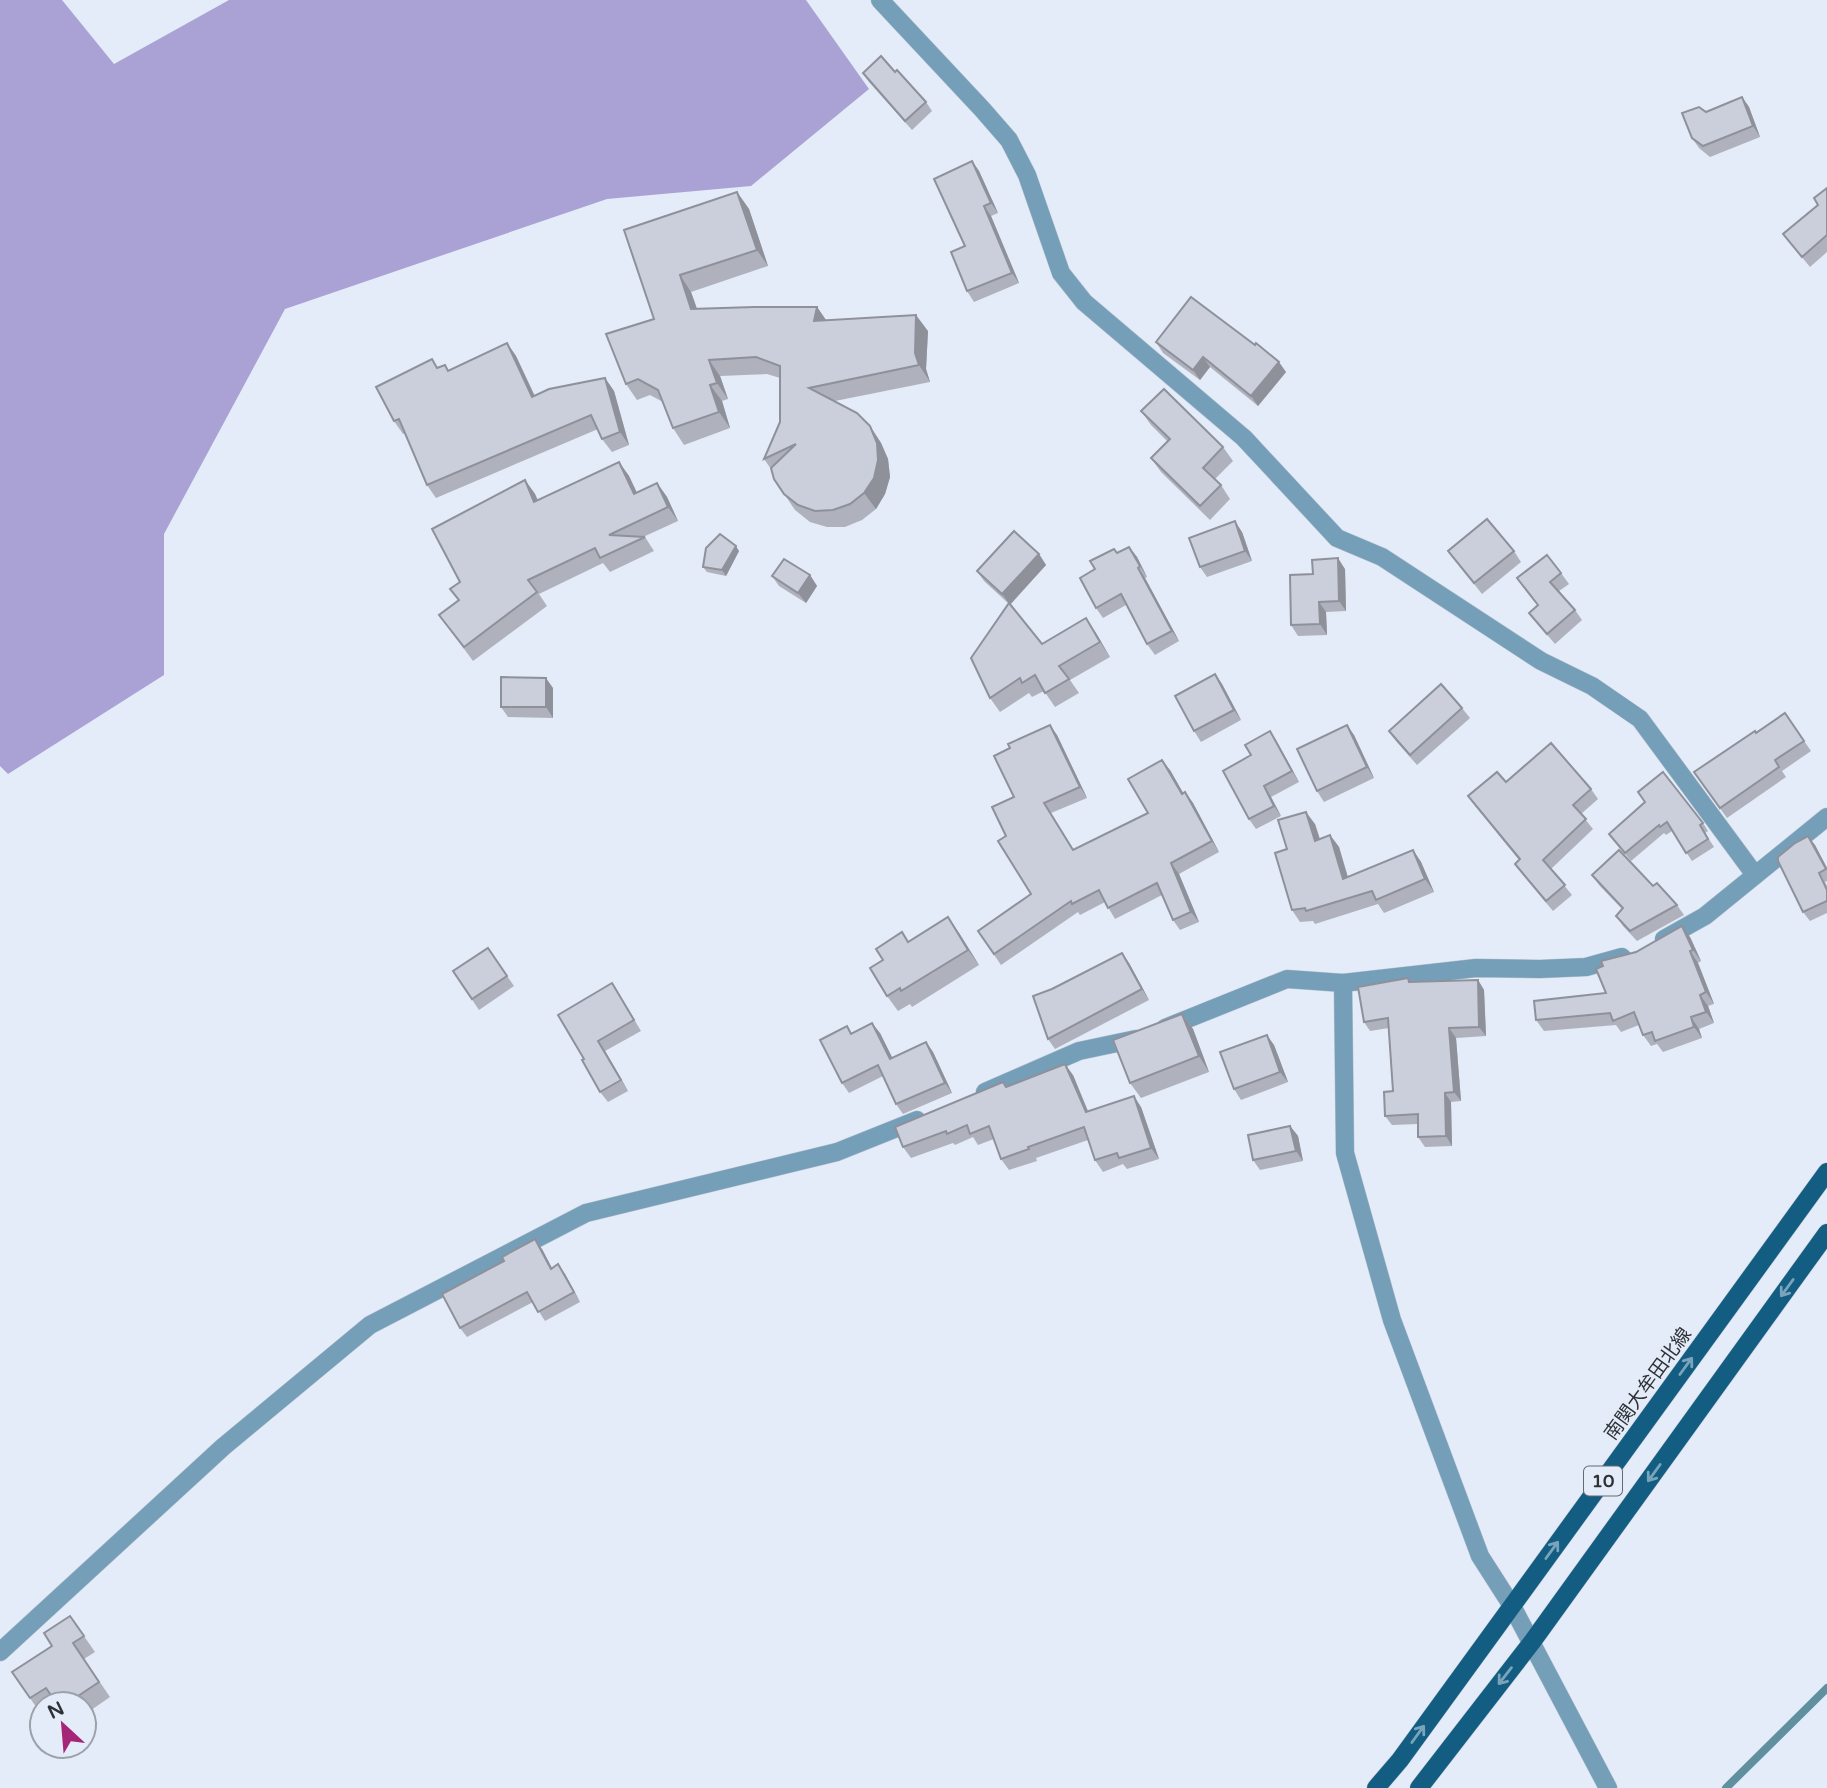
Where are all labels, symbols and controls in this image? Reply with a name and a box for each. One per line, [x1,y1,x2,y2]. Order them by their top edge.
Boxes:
one-way arrow [1780,1278,1794,1297]
street label: 南関大牟田北線 [1600,1324,1696,1444]
one-way arrow [1679,1357,1693,1376]
one-way arrow [1647,1463,1661,1482]
road number: 10 [1584,1466,1622,1496]
one-way arrow [1545,1542,1560,1560]
one-way arrow [1498,1667,1513,1685]
north arrow [28,1690,98,1760]
text: N [44,1697,68,1724]
one-way arrow [1411,1725,1425,1744]

